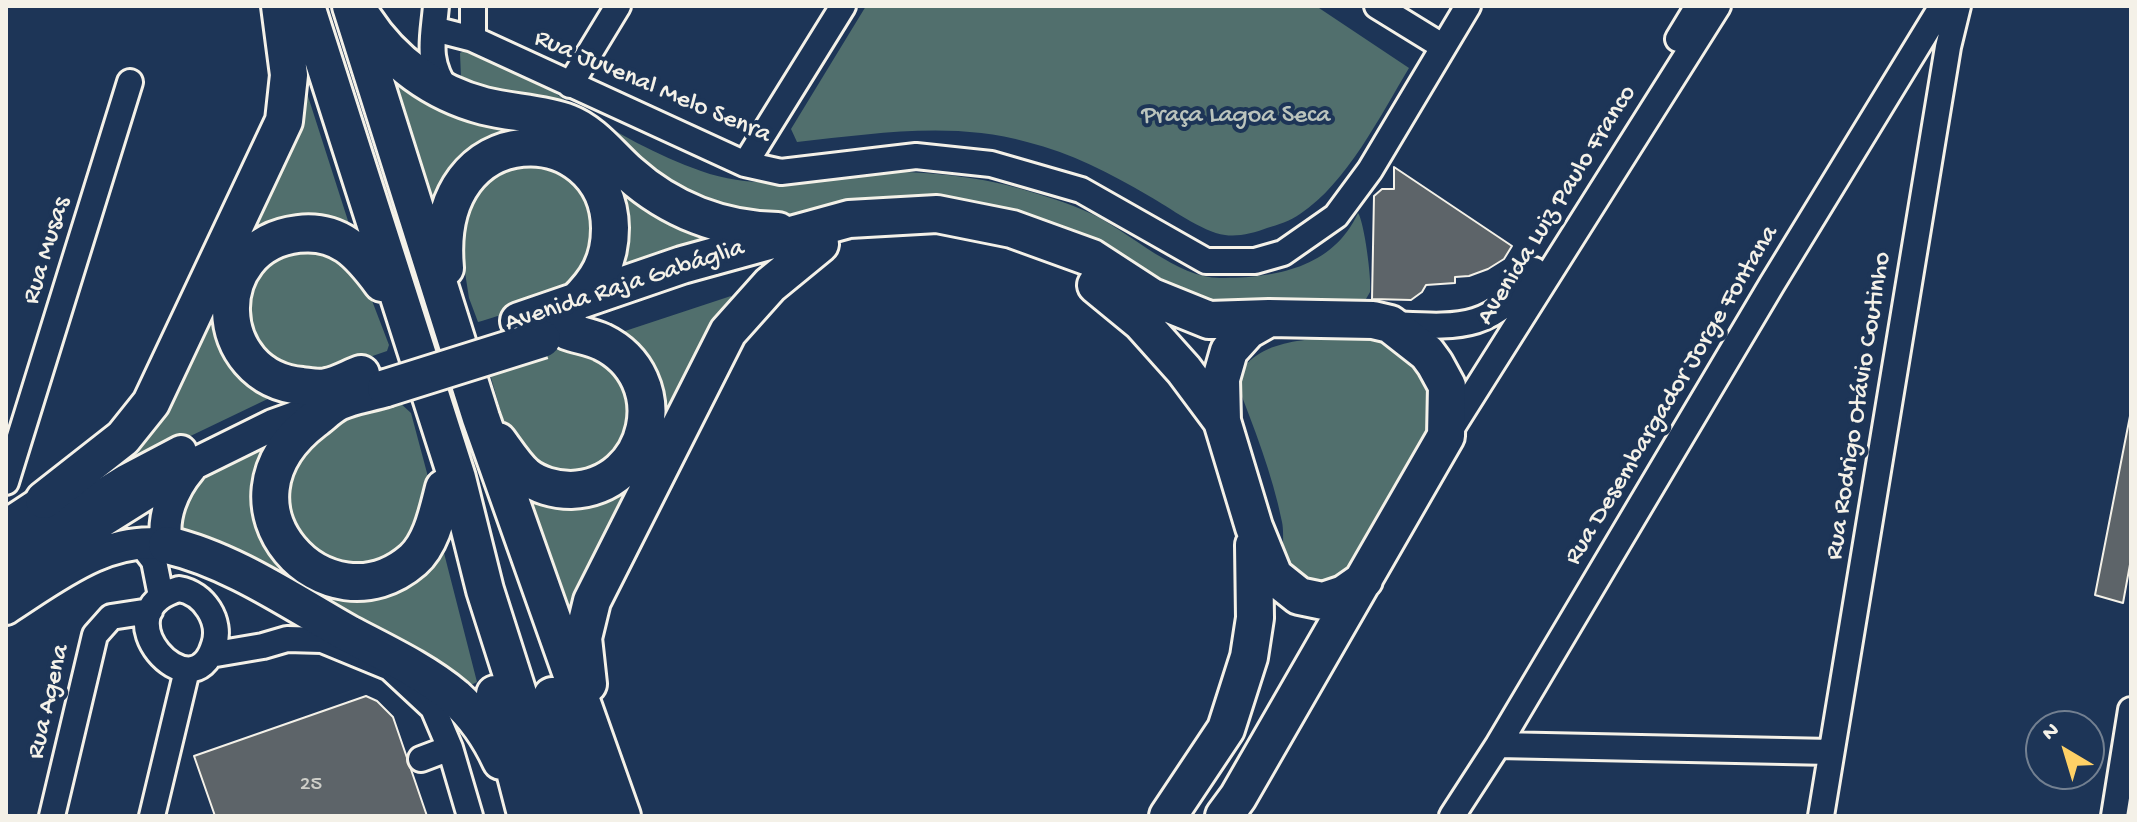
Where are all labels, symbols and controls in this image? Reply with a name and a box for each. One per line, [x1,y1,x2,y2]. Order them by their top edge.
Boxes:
street label: Rua Juvenal Melo Senra [529,24,775,152]
street label: Avenida Luiz Paulo Franco [1471,80,1645,332]
park label: Praça Lagoa Seca [1142,101,1330,133]
street label: Rua Musas [17,194,79,308]
street label: Rua Desembargador Jorge Fontana [1559,220,1787,572]
street label: Avenida Raja Gabáglia [501,234,749,340]
street label: Rua Rodrigo Otávio Coutinho [1820,250,1900,562]
street label: Rua Agena [22,642,78,762]
north arrow [2025,710,2105,790]
text: N [2038,718,2065,747]
house number: 25 [300,773,322,799]

